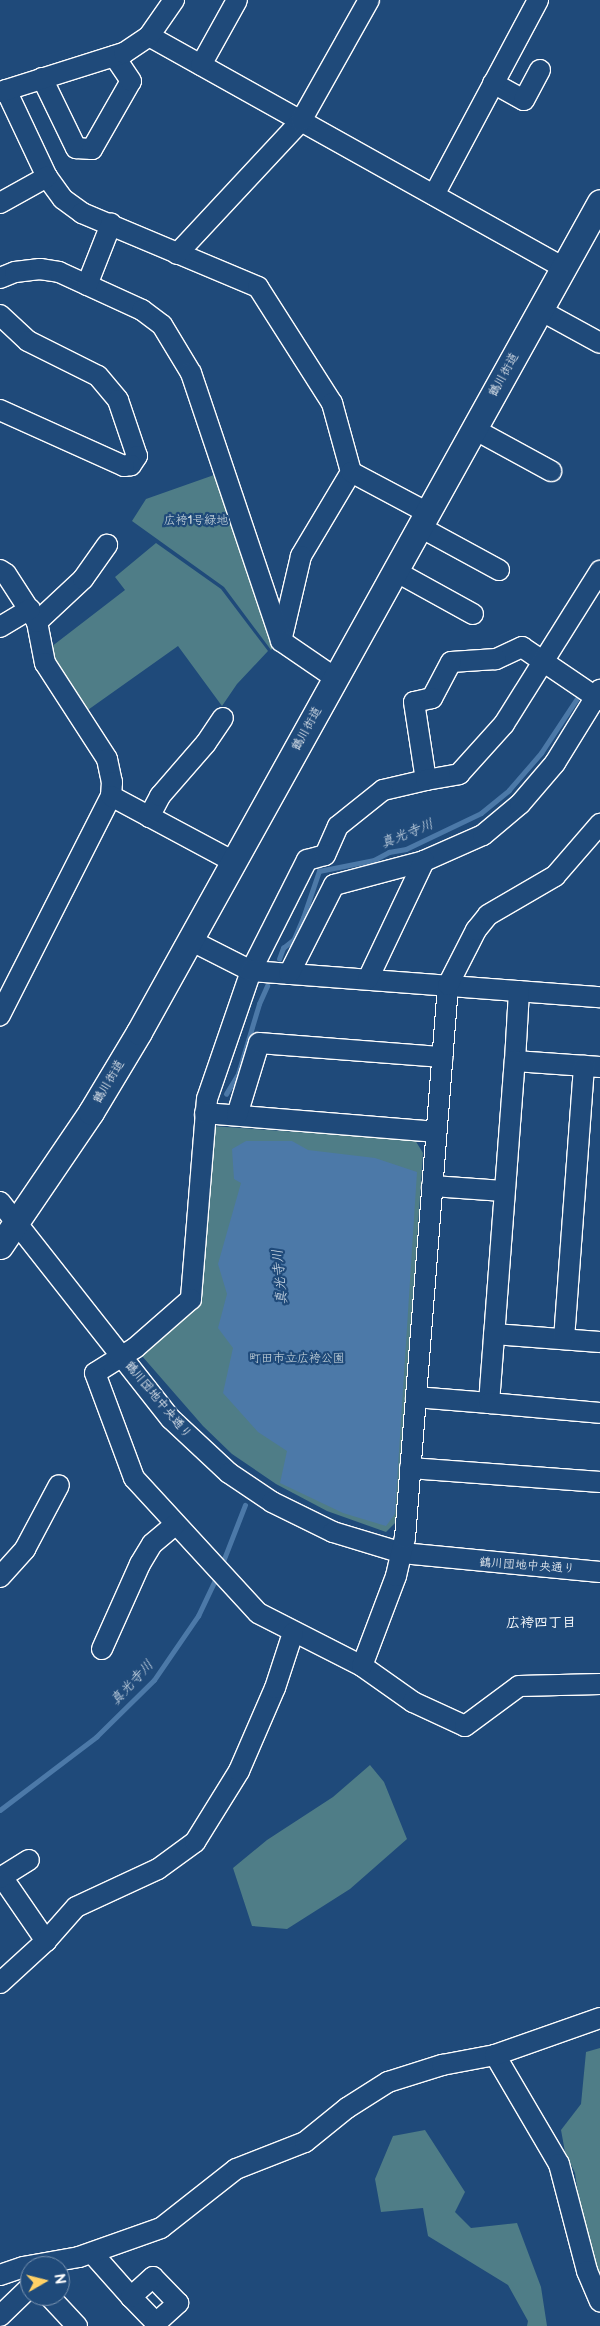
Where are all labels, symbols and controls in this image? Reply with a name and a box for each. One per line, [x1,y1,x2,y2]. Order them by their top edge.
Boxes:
street label: 鶴川街道 [486,351,522,399]
park label: 広袴1号緑地 [164,514,228,528]
street label: 鶴川街道 [289,705,325,753]
water label: 真光寺川 [378,816,436,852]
street label: 鶴川街道 [90,1058,128,1106]
water label: 真光寺川 [269,1248,291,1306]
park label: 町田市立広袴公園 [249,1352,345,1366]
street label: 鶴川団地中央通り [122,1359,194,1441]
street label: 鶴川団地中央通り [479,1555,575,1577]
district label: 広袴四丁目 [506,1615,576,1631]
water label: 真光寺川 [107,1657,157,1709]
north arrow [20,2256,70,2306]
text: N [50,2273,69,2285]

